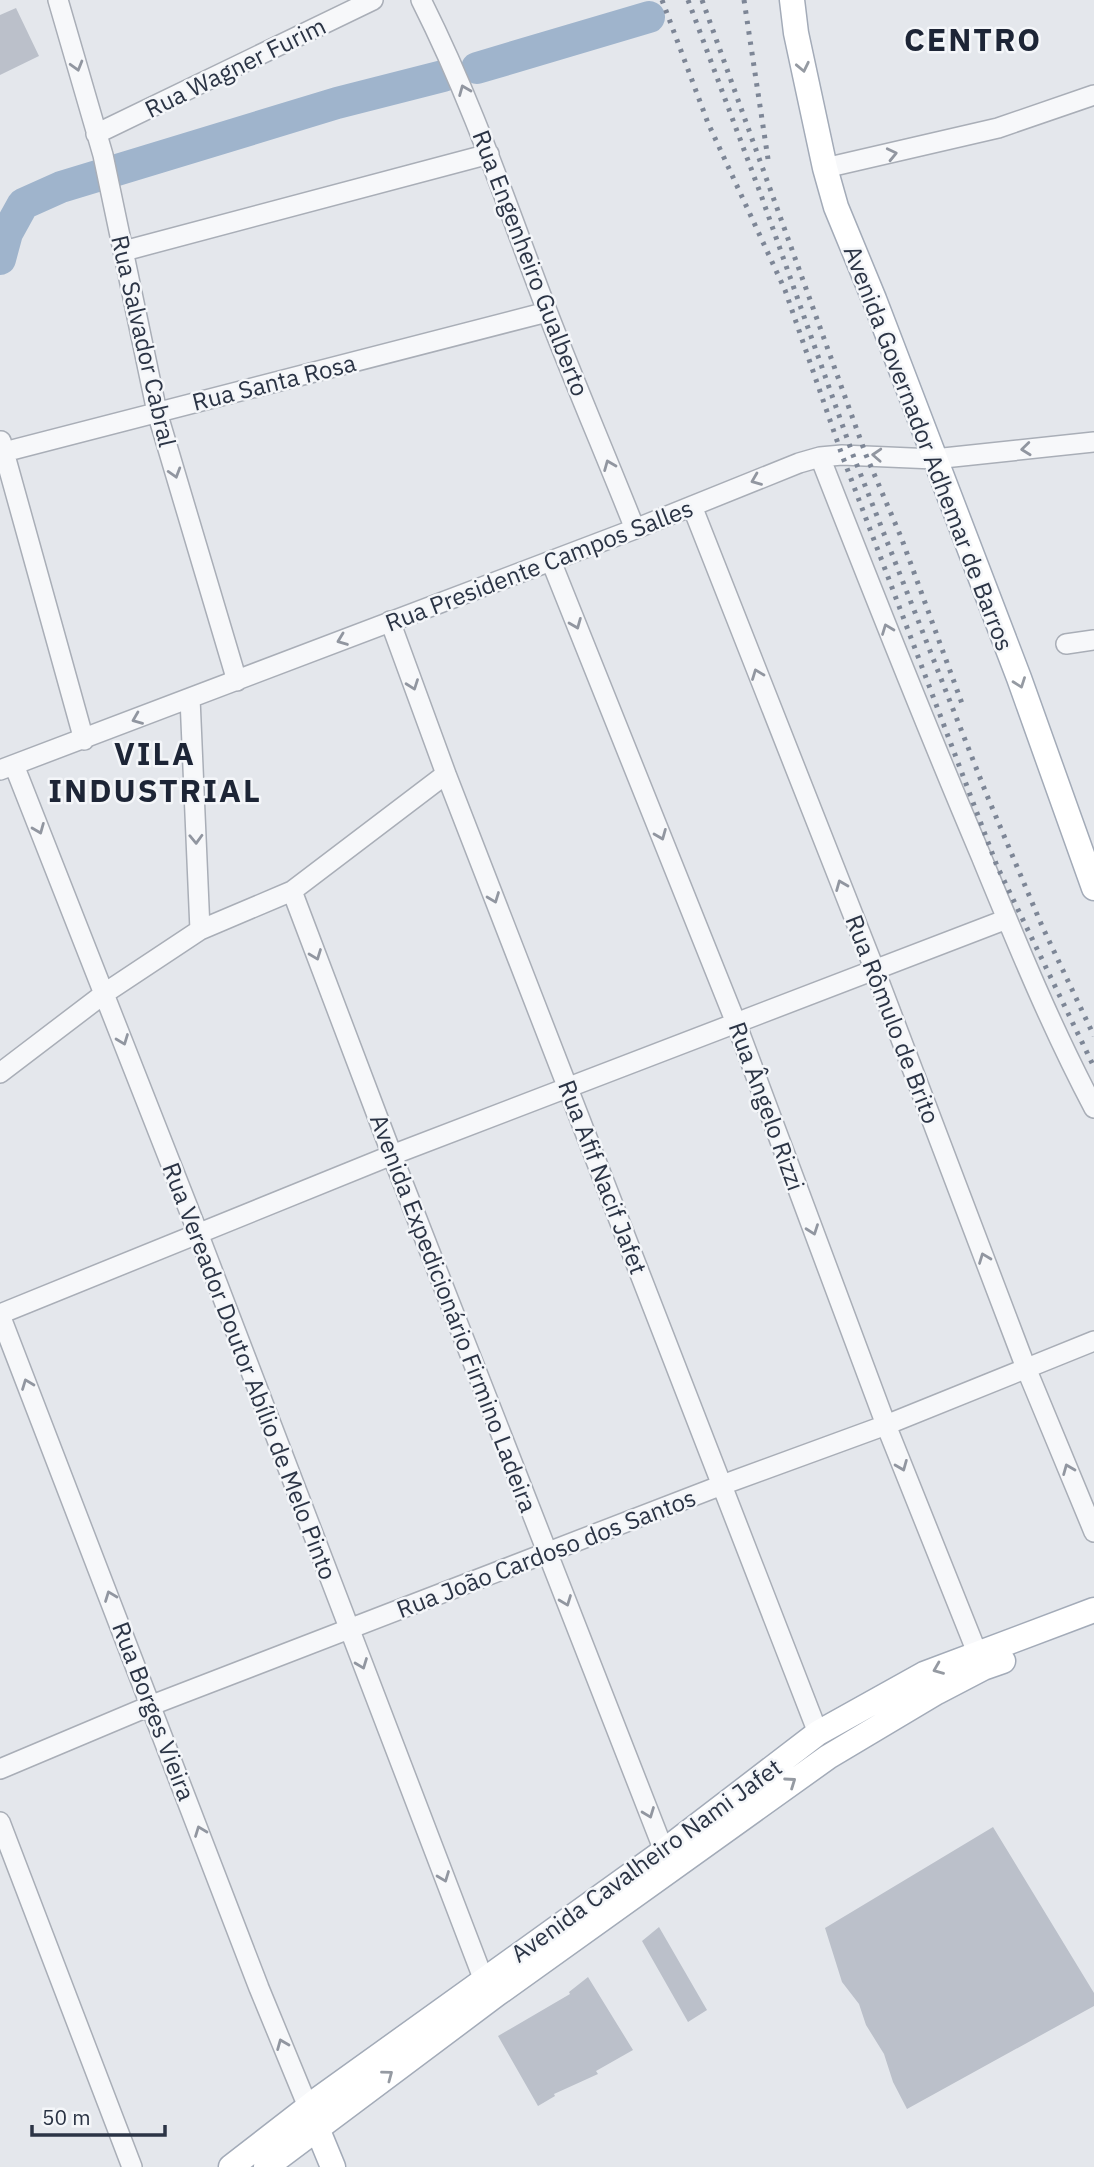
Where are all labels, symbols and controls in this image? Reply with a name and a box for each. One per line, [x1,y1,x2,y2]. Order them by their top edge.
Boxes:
street label: Rua Wagner Furim [139,9,331,125]
district label: CENTRO [904,18,1042,60]
one-way arrow [69,59,83,71]
one-way arrow [795,61,810,73]
one-way arrow [458,85,472,97]
street label: Rua Engenheiro Gualberto [465,125,597,401]
one-way arrow [885,148,897,162]
street label: Rua Salvador Cabral [104,232,184,450]
street label: Avenida Governador Adhemar de Barros [837,241,1021,655]
street label: Rua Santa Rosa [189,346,359,418]
one-way arrow [1020,441,1031,456]
one-way arrow [871,448,882,463]
one-way arrow [604,460,618,472]
one-way arrow [167,467,182,479]
one-way arrow [751,472,763,486]
street label: Rua Presidente Campos Salles [381,491,697,639]
one-way arrow [568,617,582,629]
one-way arrow [882,623,896,635]
one-way arrow [337,632,349,646]
one-way arrow [752,668,766,680]
one-way arrow [1012,676,1026,688]
one-way arrow [405,679,419,691]
one-way arrow [131,710,143,724]
district label: VILA INDUSTRIAL [48,732,262,811]
one-way arrow [31,822,45,834]
one-way arrow [652,829,666,841]
one-way arrow [188,834,203,845]
one-way arrow [836,880,850,892]
one-way arrow [486,891,500,903]
street label: Rua Rômulo de Brito [838,910,948,1128]
one-way arrow [308,948,322,960]
street label: Rua Ângelo Rizzi [722,1017,812,1195]
one-way arrow [114,1033,128,1045]
street label: Rua Afif Nacif Jafet [551,1075,655,1279]
street label: Avenida Expedicionário Firmino Ladeira [363,1109,545,1517]
street label: Rua Vereador Doutor Abílio de Melo Pinto [155,1158,345,1584]
one-way arrow [805,1224,819,1236]
one-way arrow [979,1252,993,1264]
one-way arrow [21,1378,35,1391]
one-way arrow [894,1459,908,1471]
one-way arrow [1062,1464,1076,1476]
street label: Rua João Cardoso dos Santos [392,1481,700,1625]
one-way arrow [104,1591,118,1603]
one-way arrow [558,1594,572,1606]
street label: Rua Borges Vieira [105,1617,203,1805]
one-way arrow [354,1658,368,1670]
one-way arrow [933,1660,945,1674]
street label: Avenida Cavalheiro Nami Jafet [504,1751,788,1969]
one-way arrow [783,1778,796,1790]
one-way arrow [640,1806,654,1818]
one-way arrow [194,1826,208,1838]
one-way arrow [436,1870,450,1882]
one-way arrow [276,2038,290,2050]
one-way arrow [380,2071,393,2083]
scale bar [32,2094,164,2138]
text: 50 m [42,2103,91,2131]

